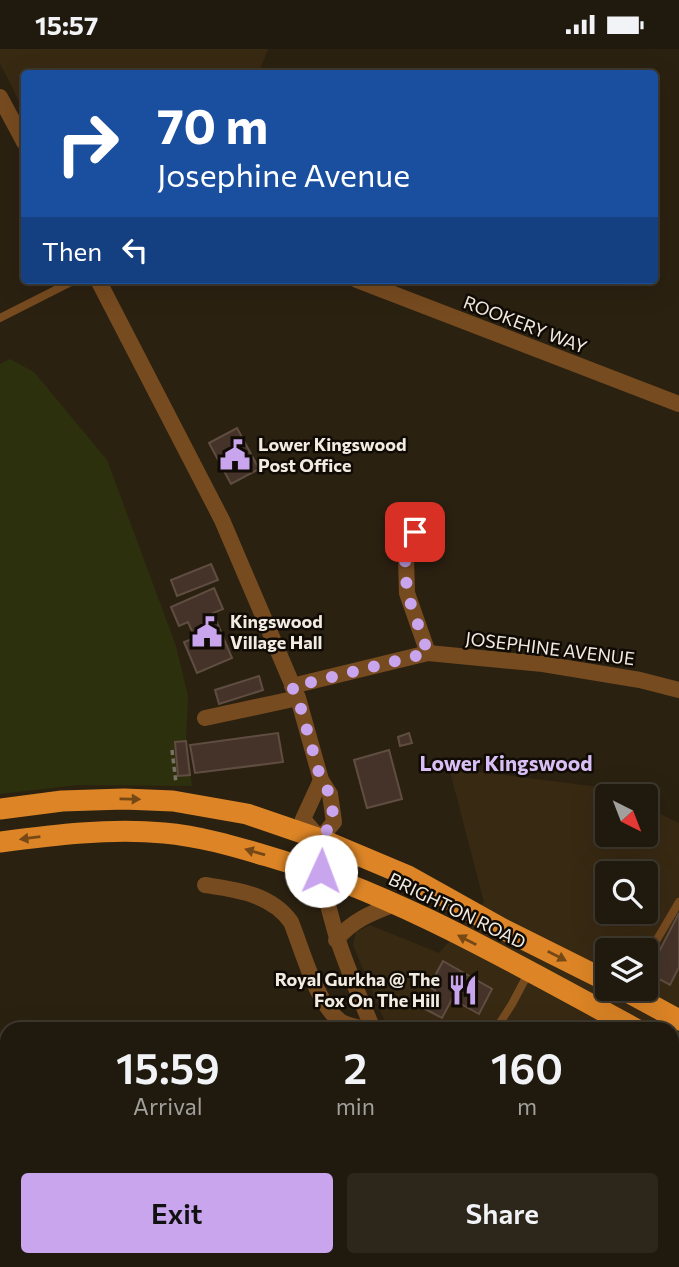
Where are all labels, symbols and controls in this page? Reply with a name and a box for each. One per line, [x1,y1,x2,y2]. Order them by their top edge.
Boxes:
text: 15:57 [35,9,98,40]
text: 70 m [157,94,268,154]
icon: right [42,98,133,189]
text: Josephine Avenue [157,154,410,194]
icon: left [116,231,154,269]
text: Then [42,235,102,266]
street label: ROOKERY WAY [461,290,590,358]
place label: Lower Kingswood Post Office [258,433,406,476]
public building icon: Lower Kingswood Post Office [218,438,252,472]
pin [385,502,445,562]
icon: arrive [396,513,434,551]
place label: Kingswood Village Hall [230,610,323,653]
public building icon: Kingswood Village Hall [190,615,224,649]
street label: JOSEPHINE AVENUE [464,627,636,669]
district label: Lower Kingswood [419,750,593,775]
north arrow [595,784,658,847]
map controls [595,784,658,1001]
one-way arrow [120,793,142,805]
one-way arrow [19,832,41,843]
position arrow [284,834,358,908]
one-way arrow [245,847,266,857]
button: search [595,861,658,924]
street label: BRIGHTON ROAD [385,867,530,953]
one-way arrow [457,935,477,946]
button: layers [595,938,658,1001]
one-way arrow [547,951,567,962]
place label: Royal Gurkha @ The Fox On The Hill [275,968,440,1011]
restaurant icon: Royal Gurkha @ The Fox On The Hill [446,973,480,1007]
text: 15:59 [116,1041,220,1093]
text: 2 [343,1041,367,1093]
text: 160 [491,1041,563,1093]
text: Arrival [133,1092,203,1120]
text: min [336,1092,375,1120]
text: m [517,1092,537,1120]
button: Exit [21,1173,333,1253]
button: Share [347,1173,658,1253]

